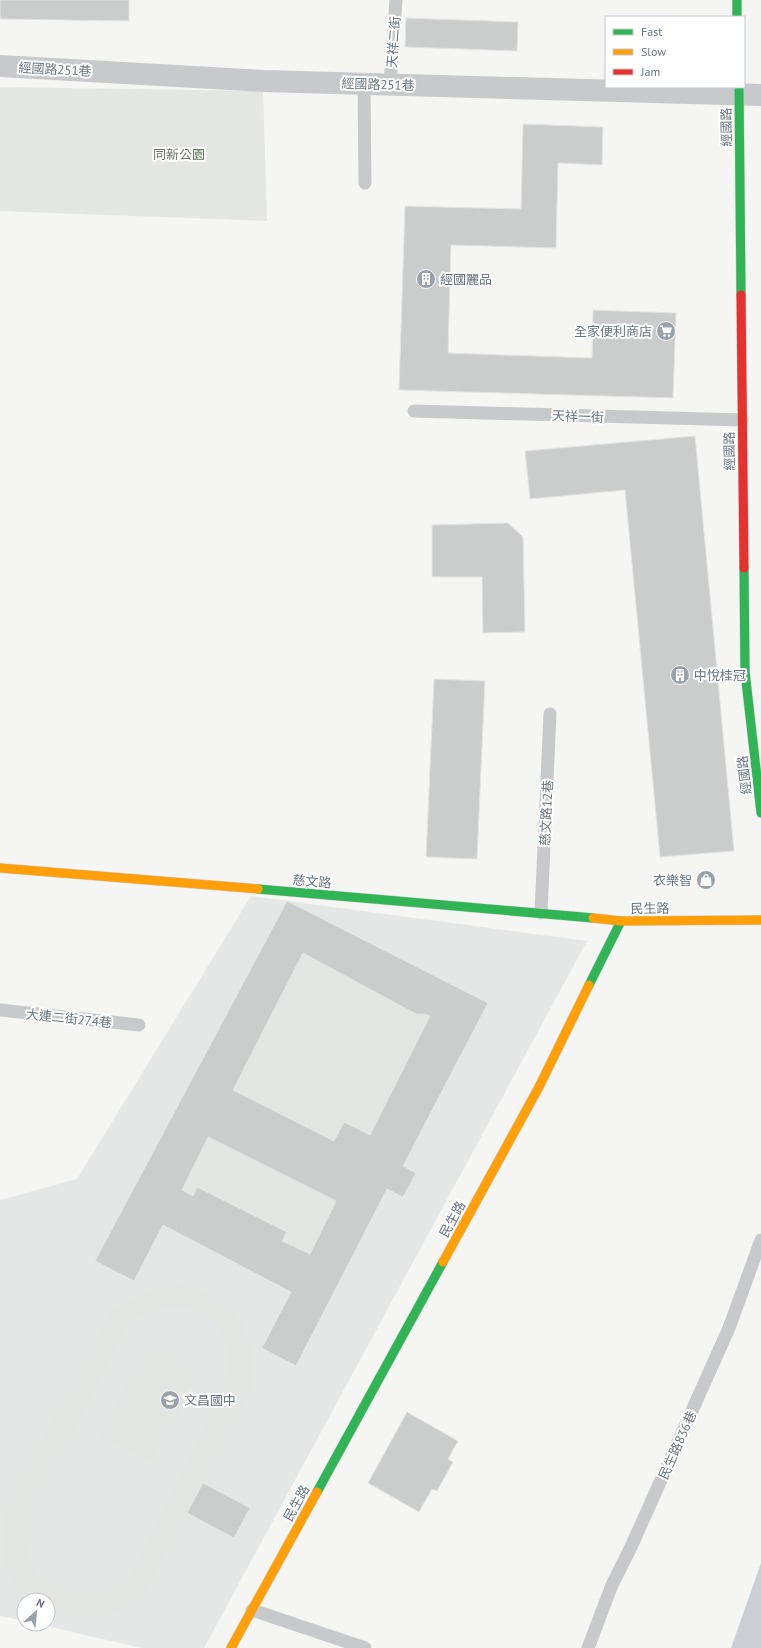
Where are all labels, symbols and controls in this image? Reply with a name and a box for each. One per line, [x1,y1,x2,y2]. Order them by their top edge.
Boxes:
street label: 天祥二街 [383,15,404,69]
legend [605,16,745,88]
text: Fast [641,24,662,39]
text: Slow [641,44,666,59]
street label: 經國路251巷 [18,59,92,80]
text: Jam [640,64,660,79]
street label: 經國路251巷 [341,75,415,94]
street label: 經國路 [718,107,735,147]
park label: 同新公園 [153,146,205,163]
building icon: 經國麗品 [415,268,437,290]
place label: 經國麗品 [440,271,492,288]
supermarket icon: 全家便利商店 [655,320,677,342]
place label: 全家便利商店 [574,323,652,340]
street label: 天祥一街 [552,407,604,426]
street label: 經國路 [721,431,738,471]
building icon: 中悅桂冠 [669,664,691,686]
place label: 中悅桂冠 [694,667,746,684]
street label: 經國路 [734,755,755,795]
street label: 慈文路12巷 [536,780,557,847]
shop icon: 衣樂智 [695,869,717,891]
street label: 慈文路 [292,871,332,892]
place label: 衣樂智 [653,872,692,889]
street label: 民生路 [630,900,670,917]
street label: 大連二街274巷 [25,1006,113,1031]
street label: 民生路 [436,1198,469,1240]
school or university icon: 文昌國中 [159,1389,181,1411]
place label: 文昌國中 [184,1392,236,1409]
street label: 民生路836巷 [655,1408,700,1482]
street label: 民生路 [280,1482,313,1524]
north arrow [16,1592,56,1632]
text: N [34,1595,47,1611]

